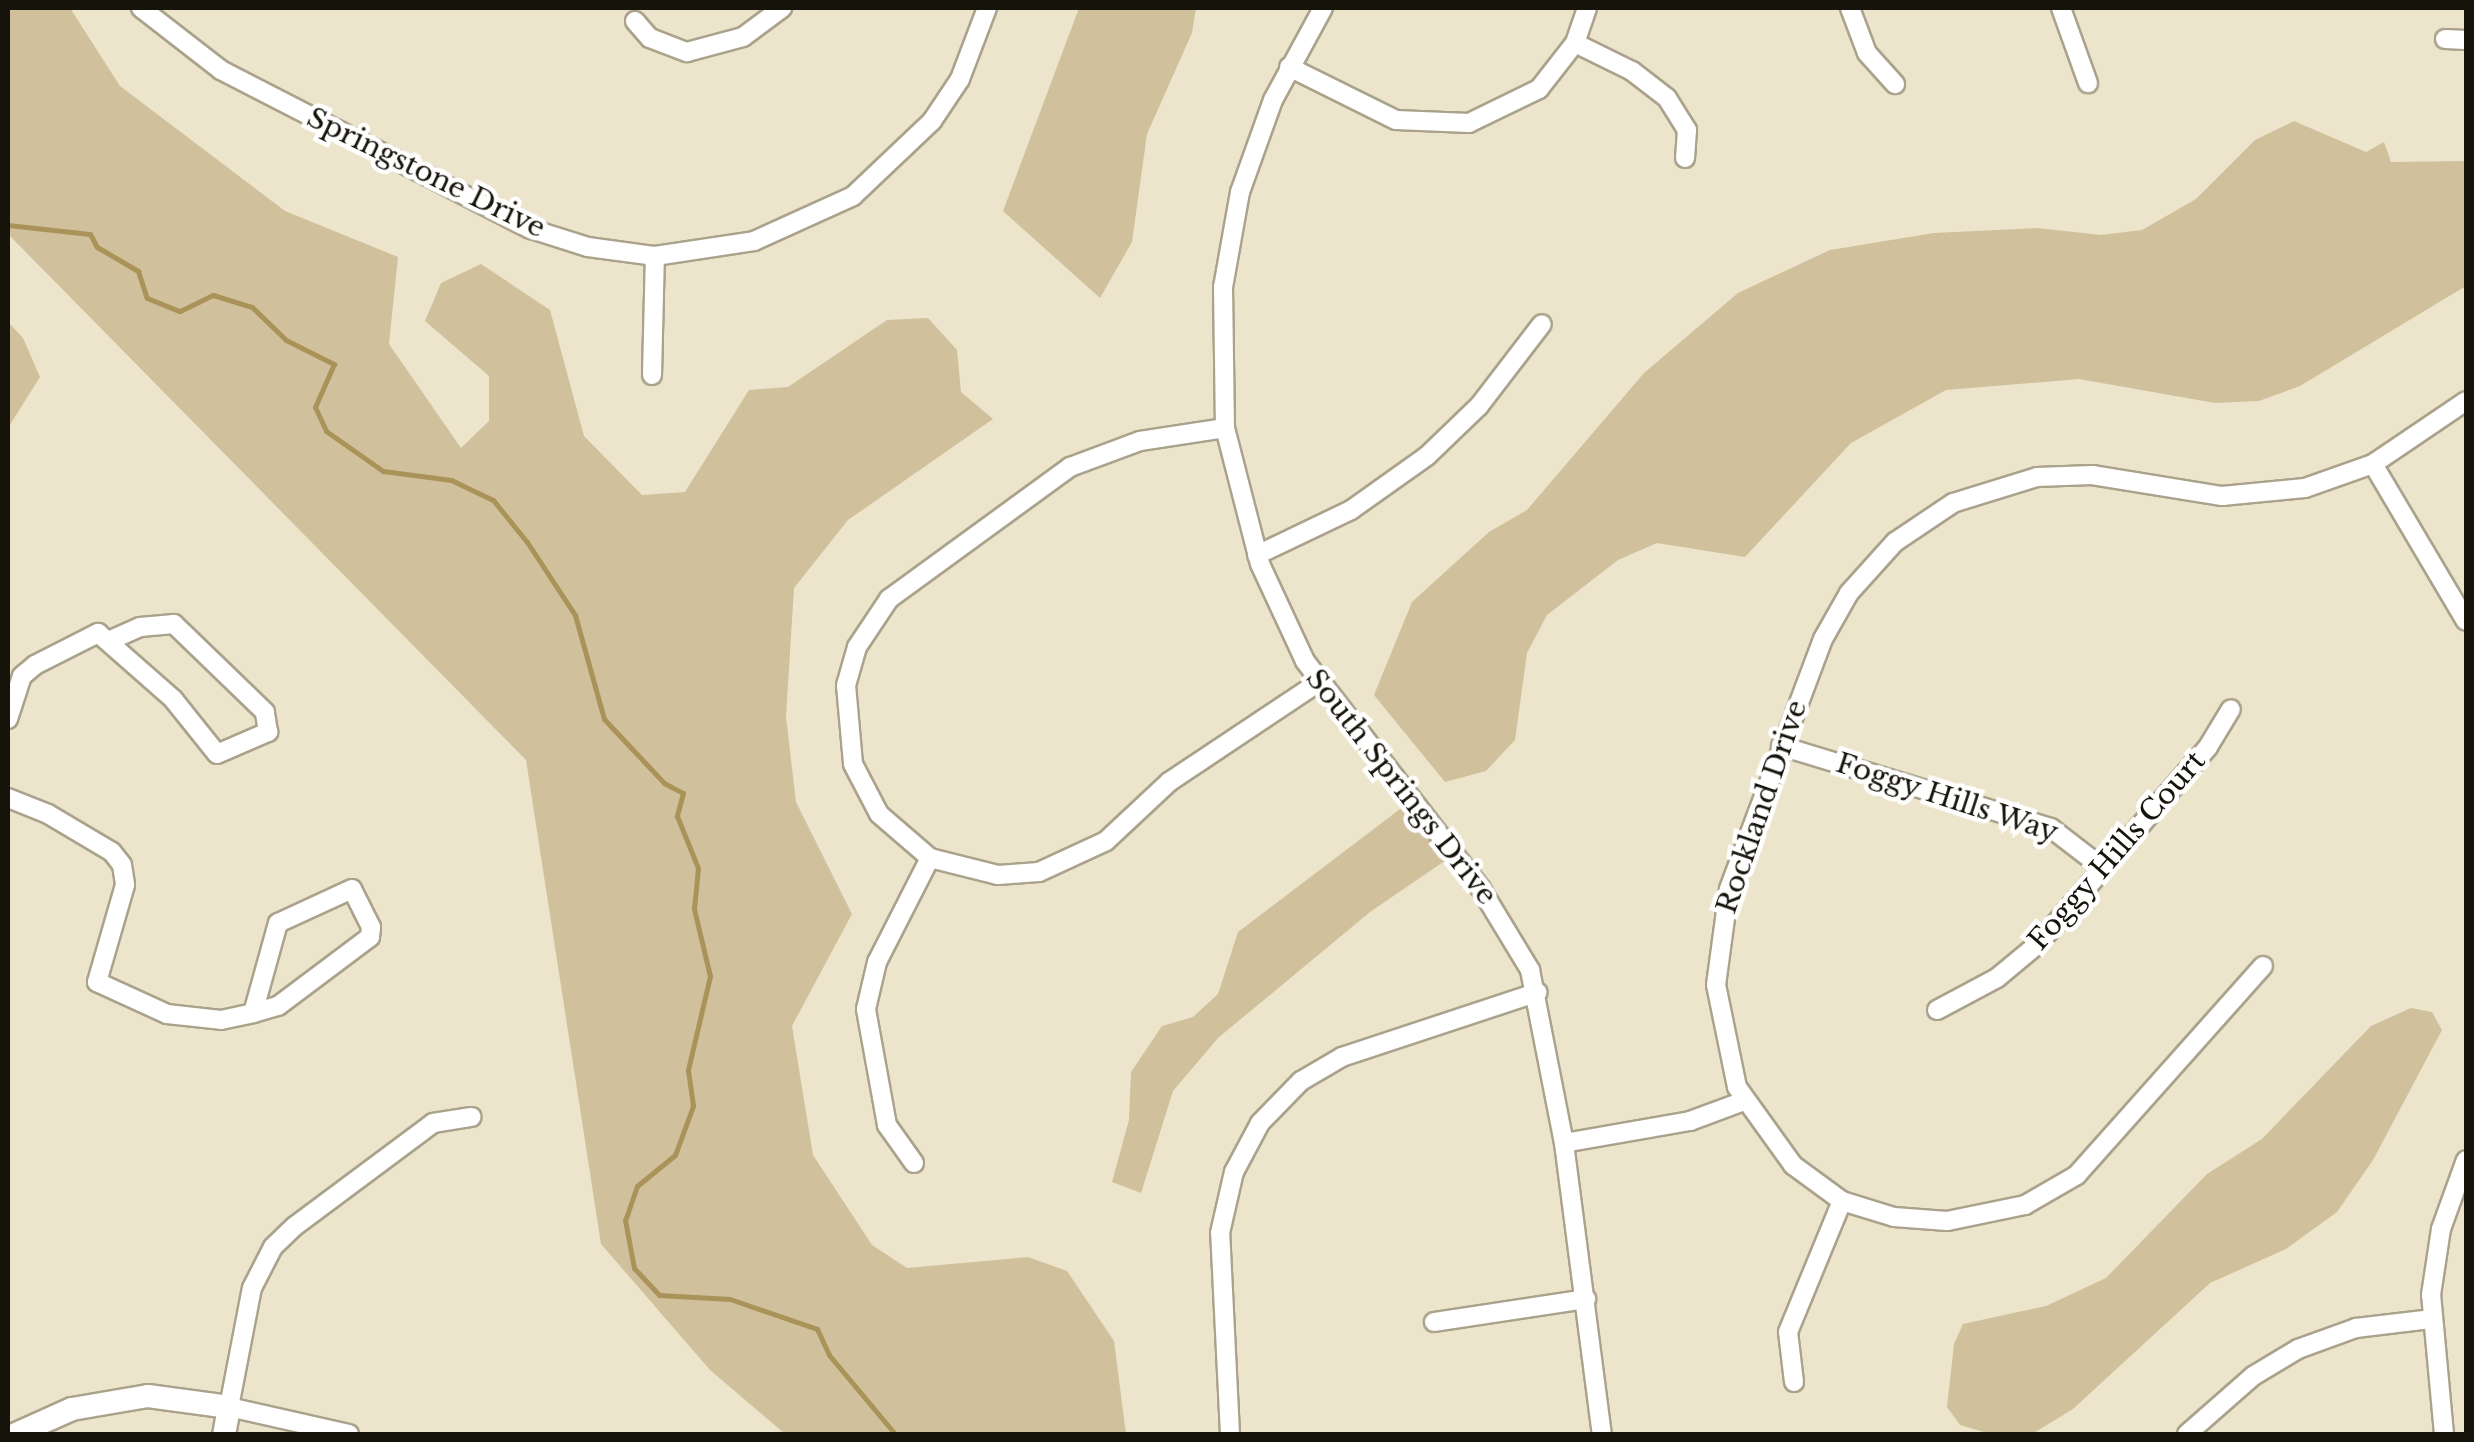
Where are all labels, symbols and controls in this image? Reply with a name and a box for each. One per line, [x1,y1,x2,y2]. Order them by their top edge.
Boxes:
street label: Springstone Drive [301,101,551,245]
street label: South Springs Drive [1299,663,1503,911]
street label: Rockland Drive [1710,696,1814,918]
street label: Foggy Hills Court [2021,744,2213,958]
street label: Foggy Hills Way [1831,746,2063,850]

